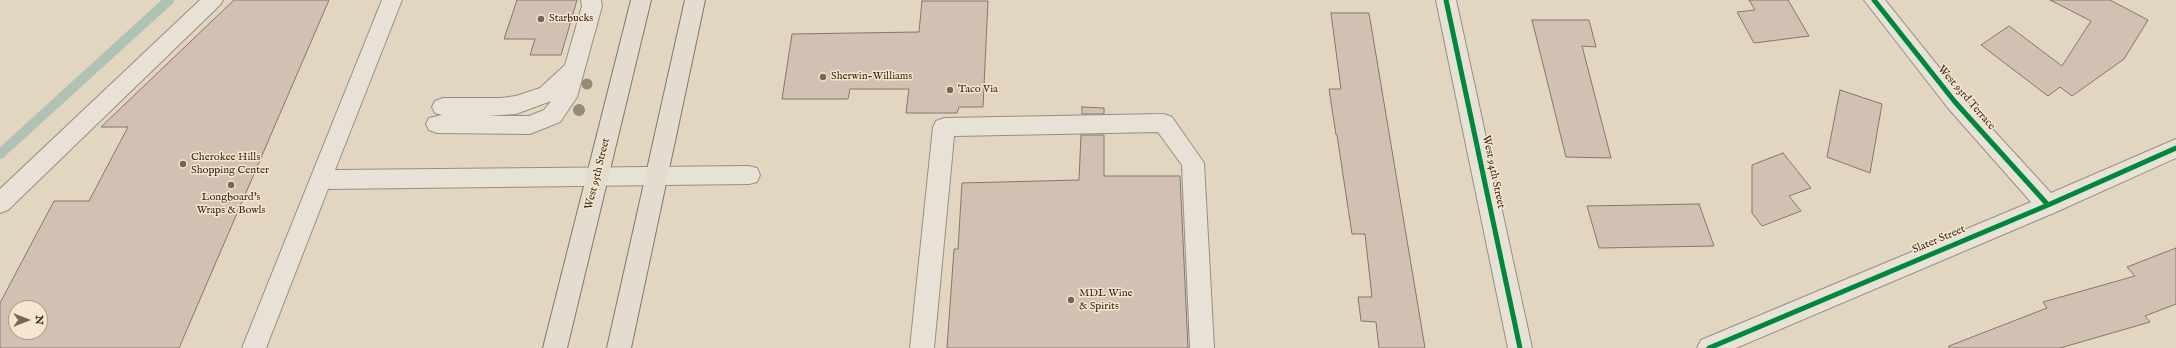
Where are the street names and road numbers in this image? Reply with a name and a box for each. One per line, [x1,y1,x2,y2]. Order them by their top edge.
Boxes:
street label: West 93rd Terrace [1934,63,1998,133]
street label: West 94th Street [1479,134,1507,210]
street label: West 95th Street [583,137,613,211]
street label: Slater Street [1911,223,1967,257]

